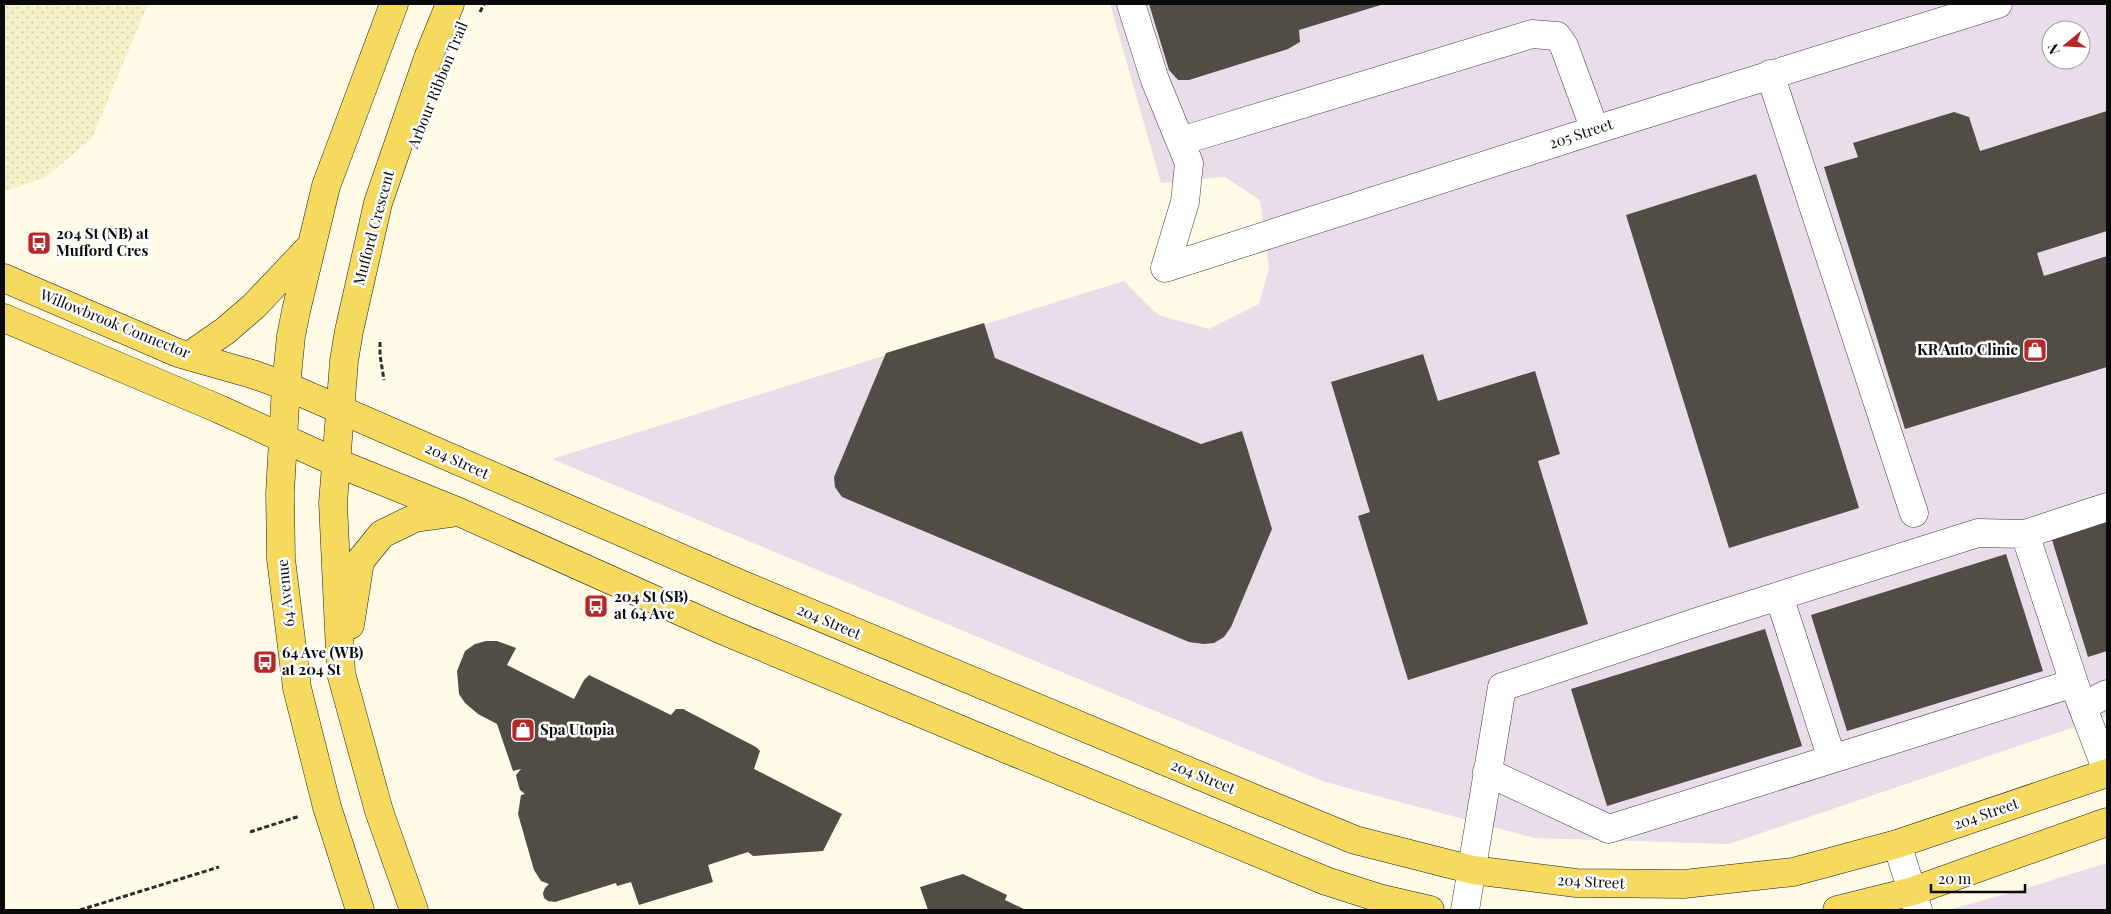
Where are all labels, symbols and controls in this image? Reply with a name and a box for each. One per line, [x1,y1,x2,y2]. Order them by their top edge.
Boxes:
street label: Arbour Ribbon Trail [402,18,472,152]
north arrow [2041,20,2091,70]
text: N [2043,41,2064,57]
street label: 205 Street [1546,113,1616,153]
street label: Mufford Crescent [348,167,398,287]
place label: 204 St (NB) at Mufford Cres [56,223,150,260]
bus stop icon: 204 St (NB) at Mufford Cres [26,230,52,256]
street label: Willowbrook Connector [36,283,194,362]
shop icon: KR Auto Clinic [2022,337,2048,363]
place label: KR Auto Clinic [1917,339,2019,359]
street label: 204 Street [422,437,493,483]
street label: 64 Avenue [272,558,298,628]
place label: 204 St (SB) at 64 Ave [614,586,688,623]
bus stop icon: 204 St (SB) at 64 Ave [583,593,609,619]
street label: 204 Street [794,599,865,644]
place label: 64 Ave (WB) at 204 St [282,642,364,679]
bus stop icon: 64 Ave (WB) at 204 St [252,649,278,675]
shop icon: Spa Utopia [510,717,536,743]
place label: Spa Utopia [540,719,615,739]
street label: 204 Street [1168,754,1239,798]
street label: 204 Street [1950,792,2022,834]
scale bar [1931,862,2025,894]
text: 20 m [1938,868,1972,888]
street label: 204 Street [1557,869,1626,893]

